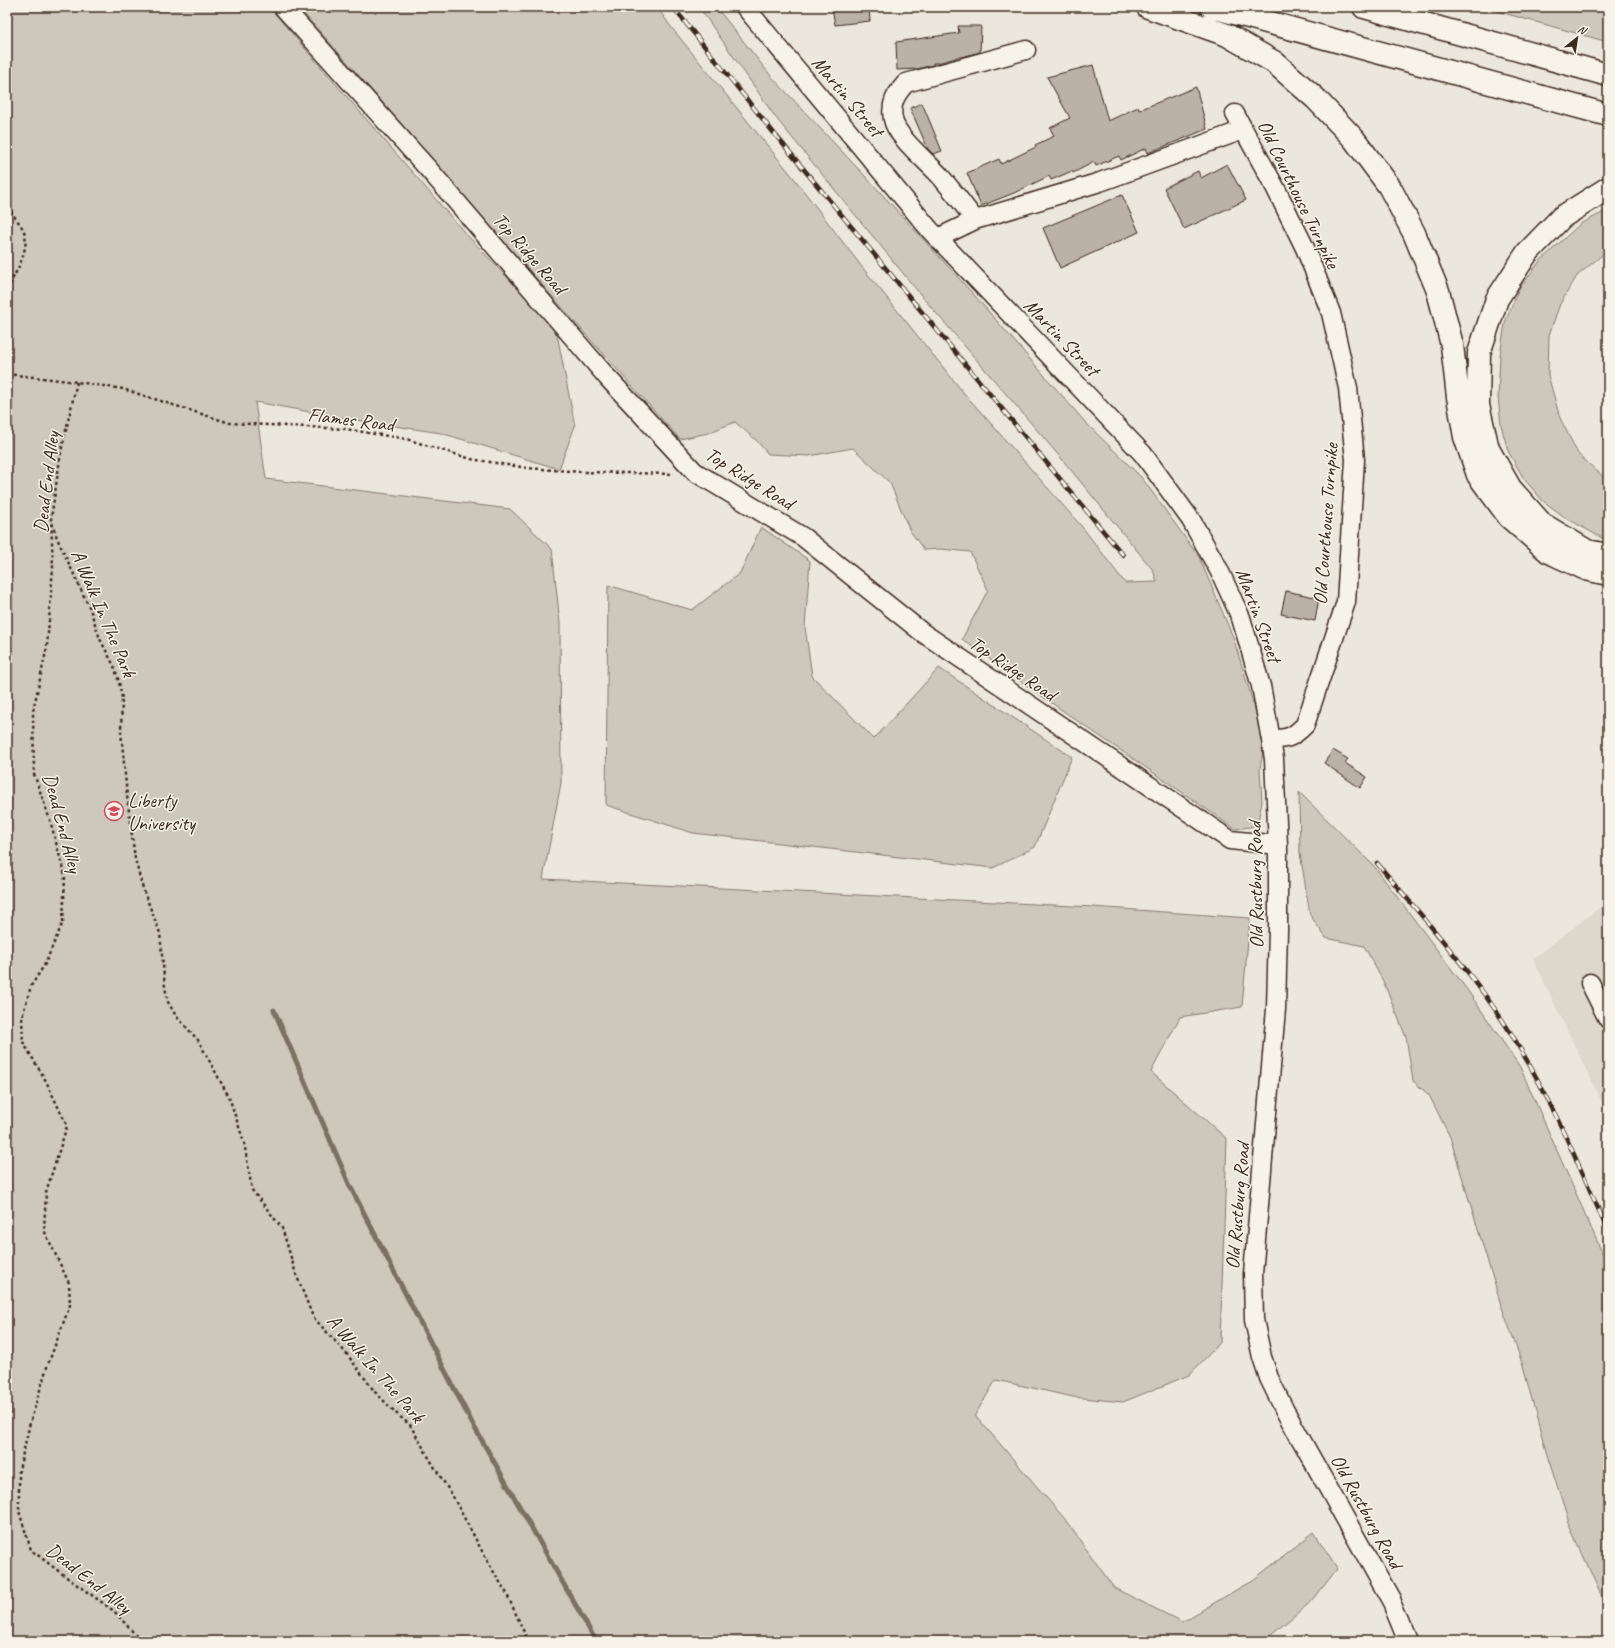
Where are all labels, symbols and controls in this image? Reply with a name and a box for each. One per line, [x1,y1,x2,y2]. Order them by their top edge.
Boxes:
north arrow [1557,18,1597,58]
text: N [1576,22,1590,38]
street label: Martin Street [807,51,891,145]
street label: Old Courthouse Turnpike [1252,116,1346,274]
street label: Top Ridge Road [488,208,574,301]
street label: Martin Street [1019,293,1107,384]
street label: Flames Road [307,402,398,438]
street label: Dead End Alley [28,428,65,534]
street label: Top Ridge Road [701,441,801,517]
street label: Old Courthouse Turnpike [1307,441,1344,606]
street label: A Walk In The Park [65,546,142,682]
street label: Martin Street [1230,565,1288,669]
street label: Top Ridge Road [964,630,1064,708]
street label: Dead End Alley [37,771,88,877]
place label: Liberty University [128,788,197,836]
school or university icon: Liberty University [103,800,125,822]
street label: Old Rustburg Road [1242,818,1269,949]
street label: Old Rustburg Road [1220,1139,1256,1270]
street label: A Walk In The Park [321,1309,431,1429]
street label: Old Rustburg Road [1325,1450,1410,1576]
street label: Dead End Alley [41,1537,138,1621]

